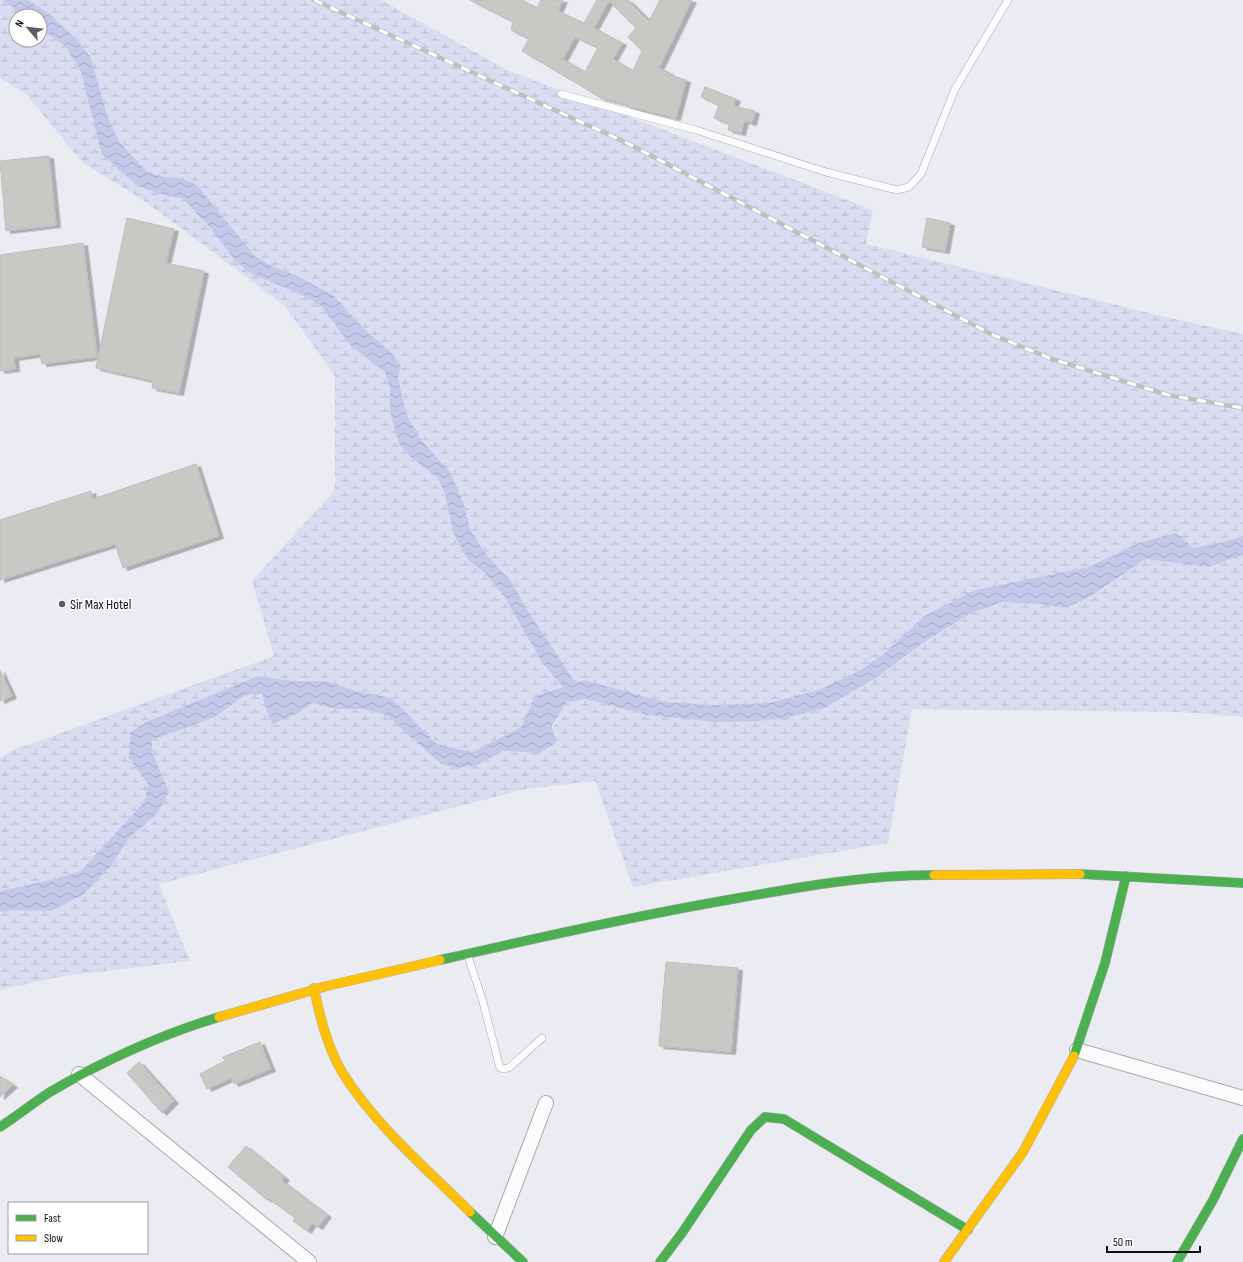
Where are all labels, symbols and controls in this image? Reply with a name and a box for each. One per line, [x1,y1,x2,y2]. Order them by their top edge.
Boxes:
north arrow [8,8,48,48]
text: N [12,18,27,29]
place label: Sir Max Hotel [70,596,131,613]
marker: Sir Max Hotel [57,599,67,609]
legend [8,1202,148,1254]
text: Fast [44,1211,61,1226]
scale bar [1107,1228,1200,1254]
text: Slow [44,1231,63,1246]
text: 50 m [1113,1235,1133,1250]

